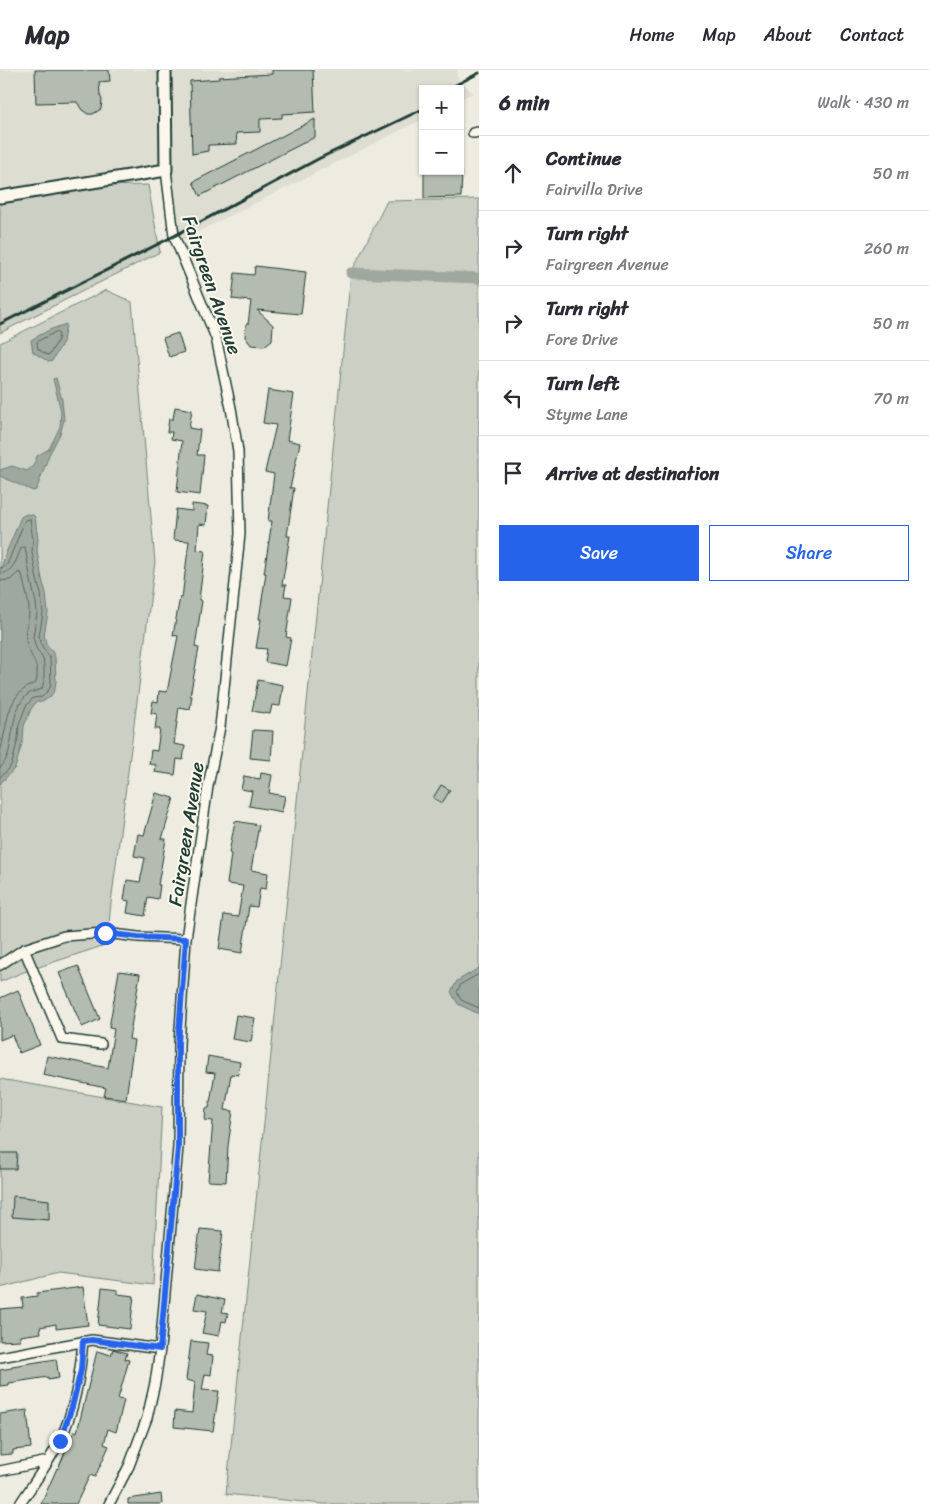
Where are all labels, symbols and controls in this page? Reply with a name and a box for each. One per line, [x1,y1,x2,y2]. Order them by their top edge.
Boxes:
text: Map [25,14,69,56]
text: Home [630,19,675,51]
text: Map [703,19,736,51]
text: About [764,19,812,51]
text: Contact [840,19,904,51]
text: 6 min [499,84,550,122]
map controls [419,85,464,175]
button: + [419,85,464,130]
text: Walk · 430 m [818,88,909,117]
button: − [419,130,464,175]
text: Continue [546,142,622,175]
icon: ahead [499,159,527,187]
text: 50 m [873,159,909,188]
text: Fairvilla Drive [546,175,643,204]
street label: Fairgreen Avenue [173,211,251,359]
text: Turn right [546,217,628,250]
icon: right [499,234,527,262]
text: 260 m [864,234,909,263]
text: Fairgreen Avenue [546,250,669,279]
text: Turn right [546,292,628,325]
icon: right [499,309,527,337]
text: 50 m [873,309,909,338]
text: Fore Drive [546,325,618,354]
text: Turn left [546,367,619,400]
icon: left [499,384,527,412]
text: 70 m [873,384,909,413]
text: Styme Lane [546,400,628,429]
text: Arrive at destination [546,457,719,490]
icon: arrive [499,459,527,487]
button: Save [499,525,699,581]
button: Share [709,525,909,581]
street label: Fairgreen Avenue [158,759,214,909]
route start [94,922,117,945]
route end [49,1430,72,1453]

